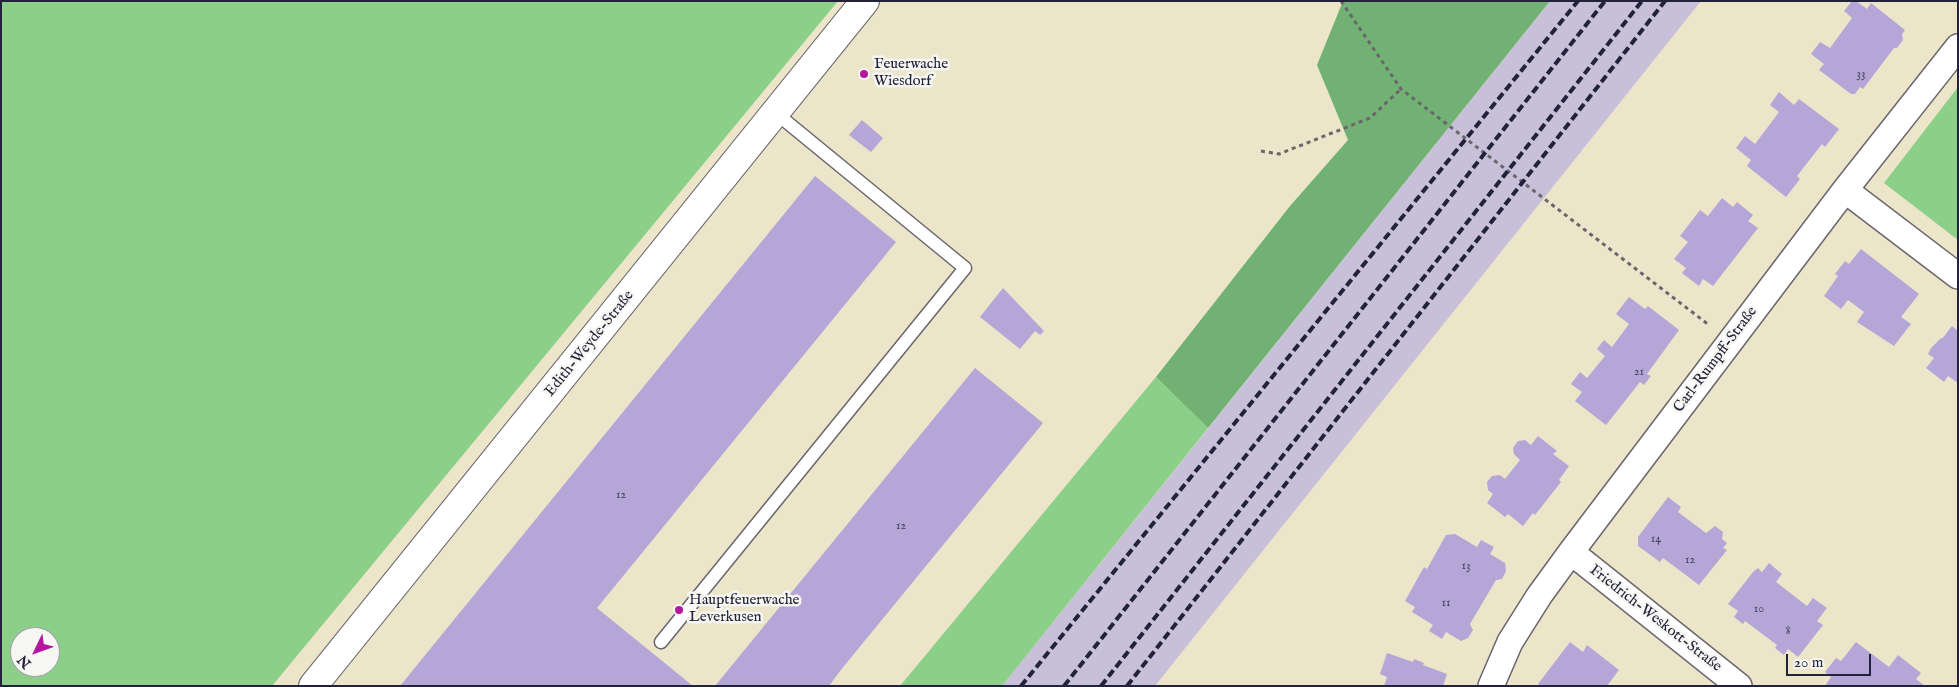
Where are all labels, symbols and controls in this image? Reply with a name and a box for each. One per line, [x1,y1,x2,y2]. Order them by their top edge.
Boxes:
place label: Feuerwache Wiesdorf [874,56,948,91]
marker: Feuerwache Wiesdorf [858,68,870,80]
house number: 33 [1857,68,1865,82]
street label: Edith-Weyde-Straße [542,287,638,401]
street label: Carl-Rumpff-Straße [1670,303,1762,417]
house number: 21 [1634,366,1644,380]
house number: 12 [616,489,626,503]
house number: 12 [896,520,906,534]
house number: 14 [1651,533,1661,547]
house number: 12 [1685,554,1695,568]
house number: 13 [1462,560,1470,574]
street label: Friedrich-Weskott-Straße [1585,562,1725,676]
place label: Hauptfeuerwache Leverkusen [689,592,799,627]
house number: 11 [1442,597,1450,611]
house number: 10 [1754,603,1764,617]
marker: Hauptfeuerwache Leverkusen [673,604,685,616]
house number: 8 [1786,625,1790,639]
north arrow [10,627,60,677]
scale bar [1789,644,1874,676]
text: N [14,651,35,672]
text: 20 m [1794,653,1823,672]

